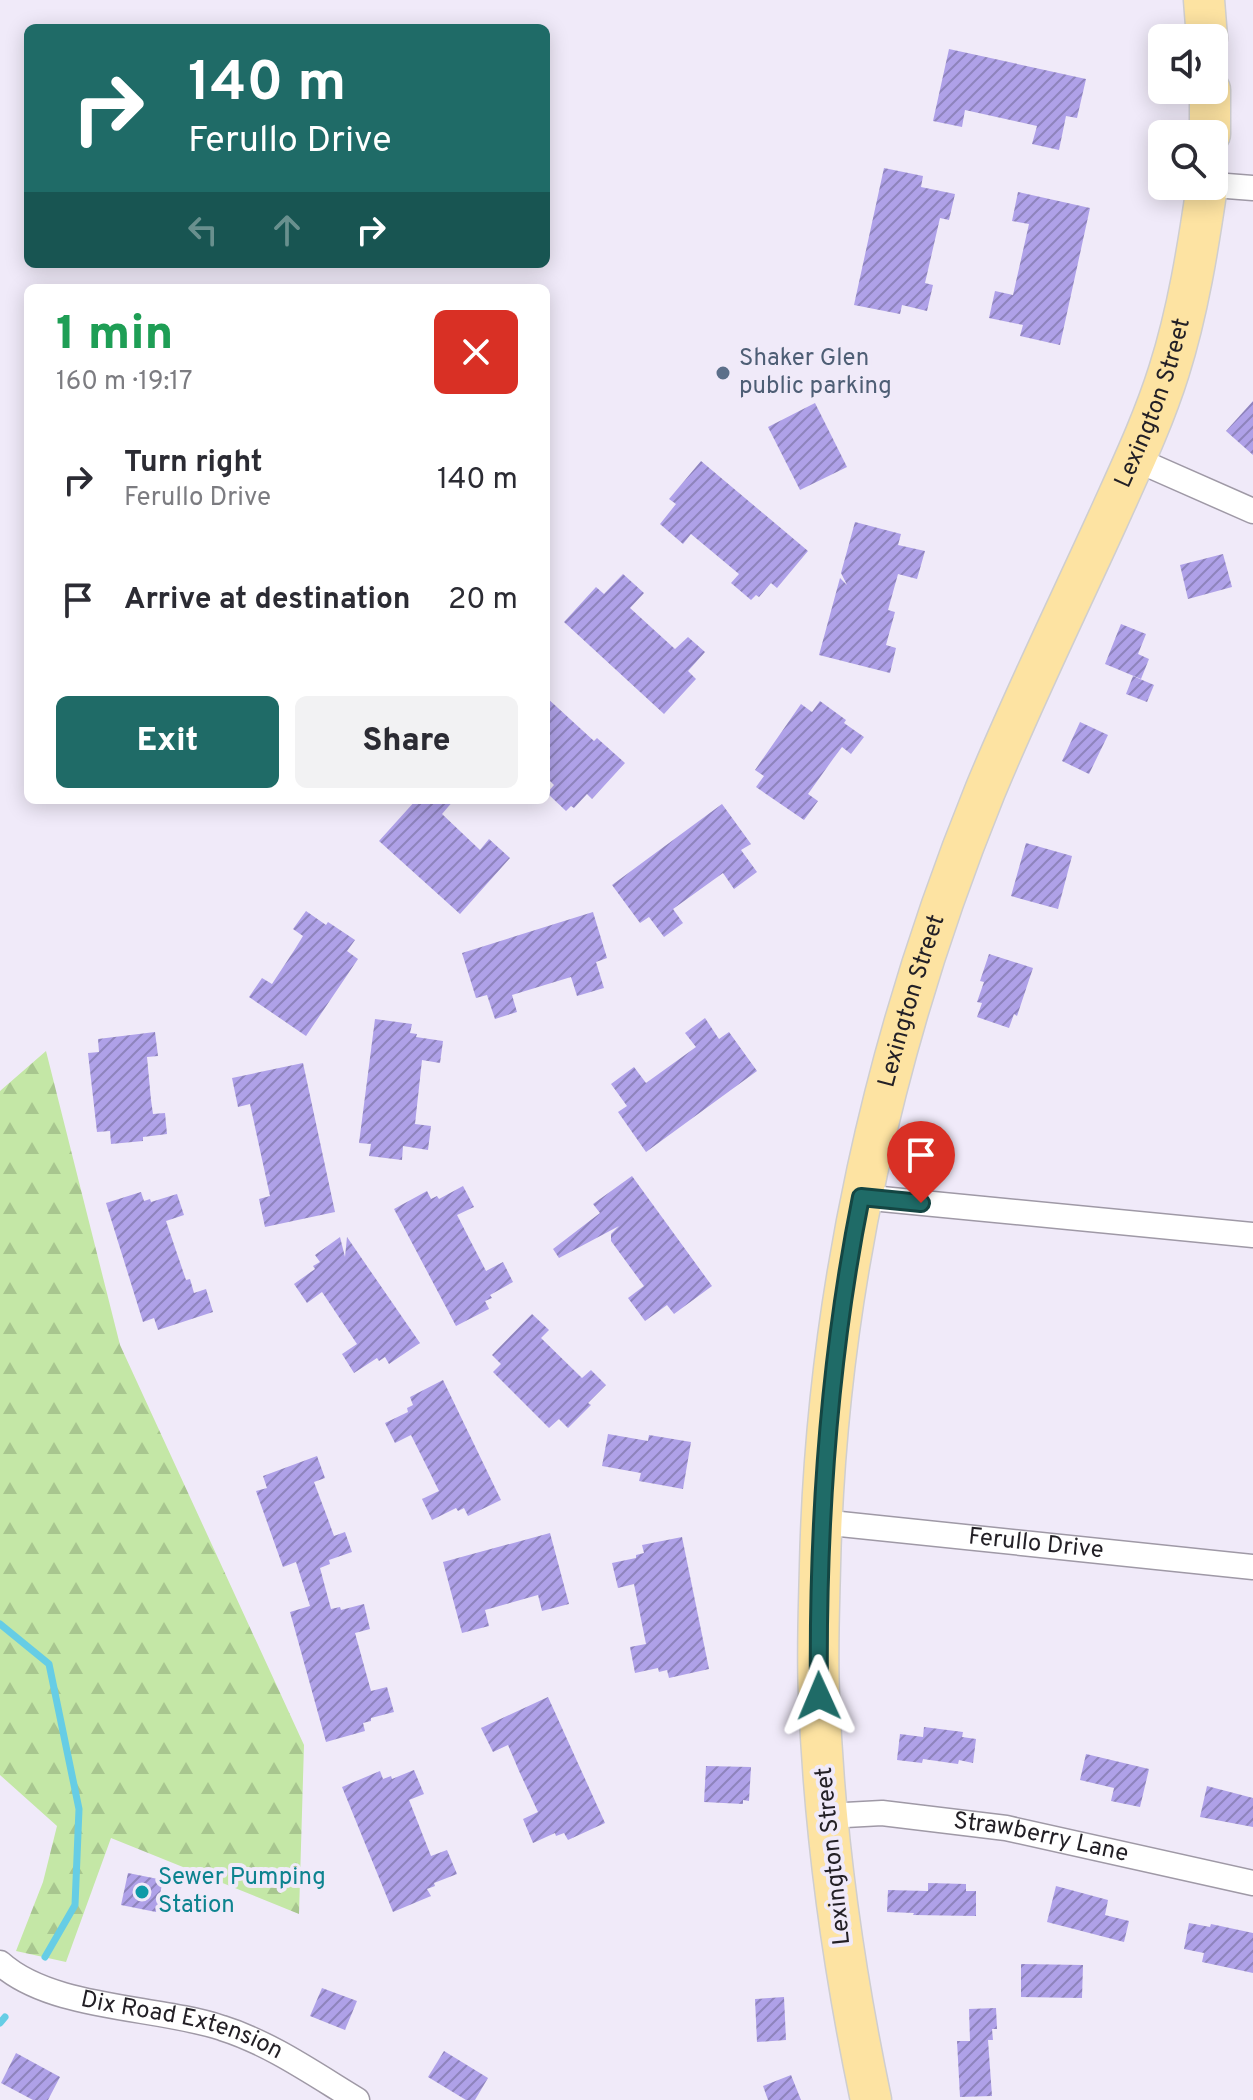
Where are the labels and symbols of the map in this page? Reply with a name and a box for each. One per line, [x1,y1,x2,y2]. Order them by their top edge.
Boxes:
street label: Lexington Street [1109,315,1198,493]
place label: Shaker Glen public parking [739,344,892,402]
marker: Shaker Glen public parking [714,364,732,382]
street label: Lexington Street [873,911,953,1091]
pin [887,1121,955,1203]
street label: Ferullo Drive [967,1522,1105,1566]
position arrow [777,1654,861,1738]
street label: Lexington Street [810,1766,858,1946]
street label: Strawberry Lane [952,1807,1131,1870]
place label: Sewer Pumping Station [158,1863,326,1921]
marker: Sewer Pumping Station [133,1883,151,1901]
street label: Dix Road Extension [78,1985,288,2067]

